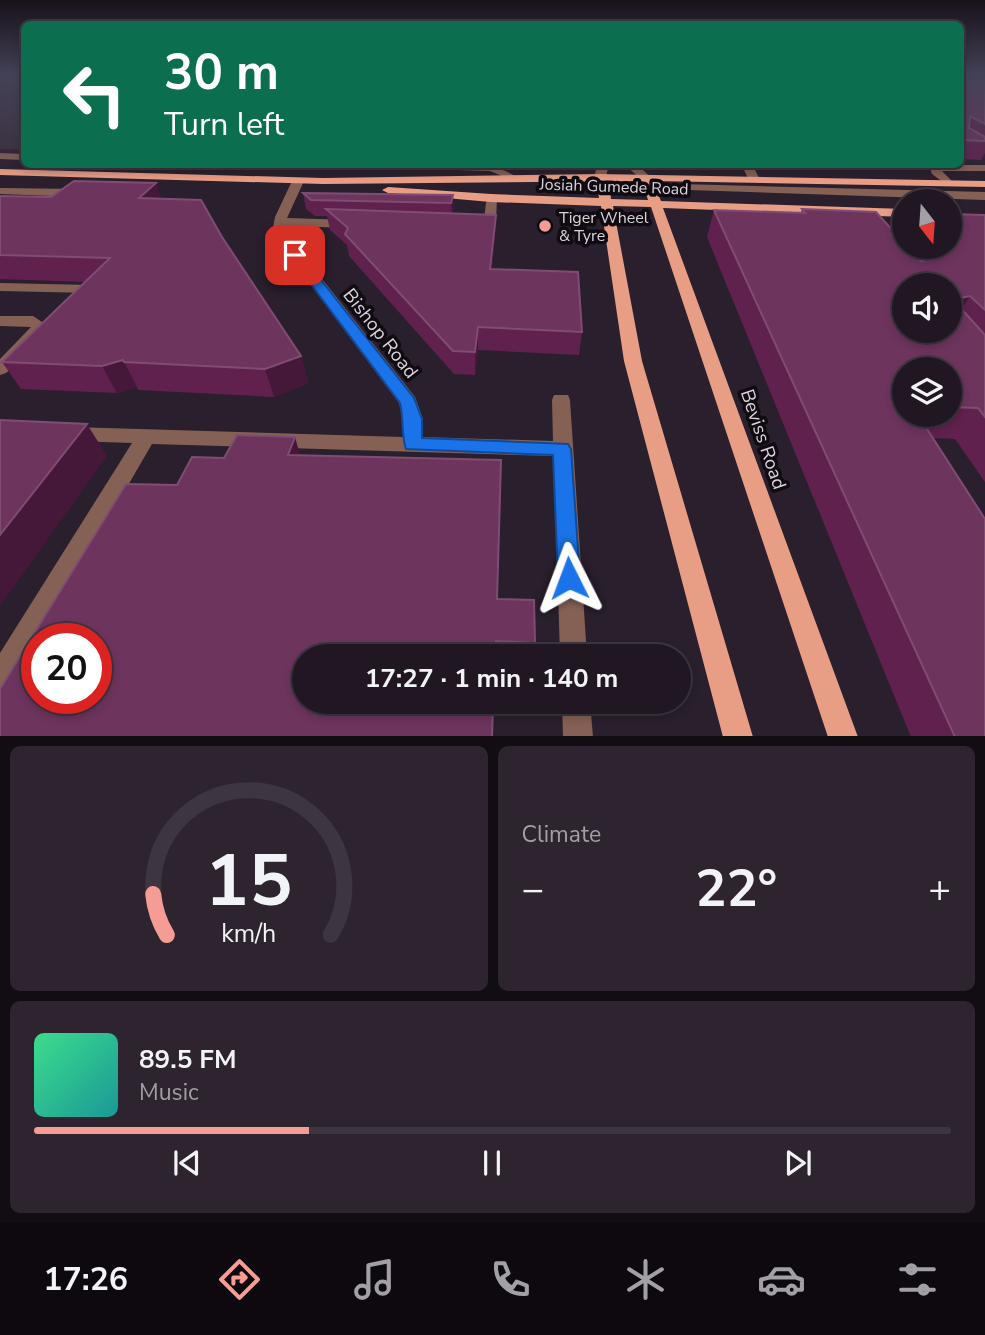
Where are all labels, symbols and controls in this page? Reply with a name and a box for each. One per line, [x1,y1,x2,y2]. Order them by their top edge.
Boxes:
text: 30 m [164,39,279,106]
icon: left [49,49,140,140]
text: Turn left [164,103,284,146]
street label: Josiah Gumede Road [538,173,689,201]
north arrow [892,189,962,259]
map controls [892,189,962,427]
place label: Tiger Wheel & Tyre [559,207,649,247]
marker: Tiger Wheel & Tyre [537,218,553,234]
pin [265,225,325,285]
icon: arrive [276,236,314,274]
button: sound [892,273,962,343]
street label: Bishop Road [337,283,424,384]
button: layers [892,357,962,427]
street label: Beviss Road [734,386,792,493]
position arrow [532,541,606,615]
speed limit sign: 20 [21,623,112,714]
text: 17:27 · 1 min · 140 m [365,661,618,696]
text: Climate [522,819,601,850]
text: 15 [205,831,292,931]
text: 22° [695,853,777,924]
text: − [522,864,544,915]
text: + [928,864,951,915]
text: km/h [221,916,276,950]
text: 89.5 FM [139,1042,236,1077]
text: Music [139,1077,199,1108]
icon: previous [168,1144,206,1182]
icon: pause [473,1144,511,1182]
icon: next [779,1144,817,1182]
icon: directions [215,1255,264,1304]
icon: music [350,1255,399,1304]
icon: phone [486,1255,535,1304]
icon: climate [621,1255,670,1304]
icon: car [757,1255,806,1304]
icon: filters [893,1255,942,1304]
text: 17:26 [43,1258,128,1301]

